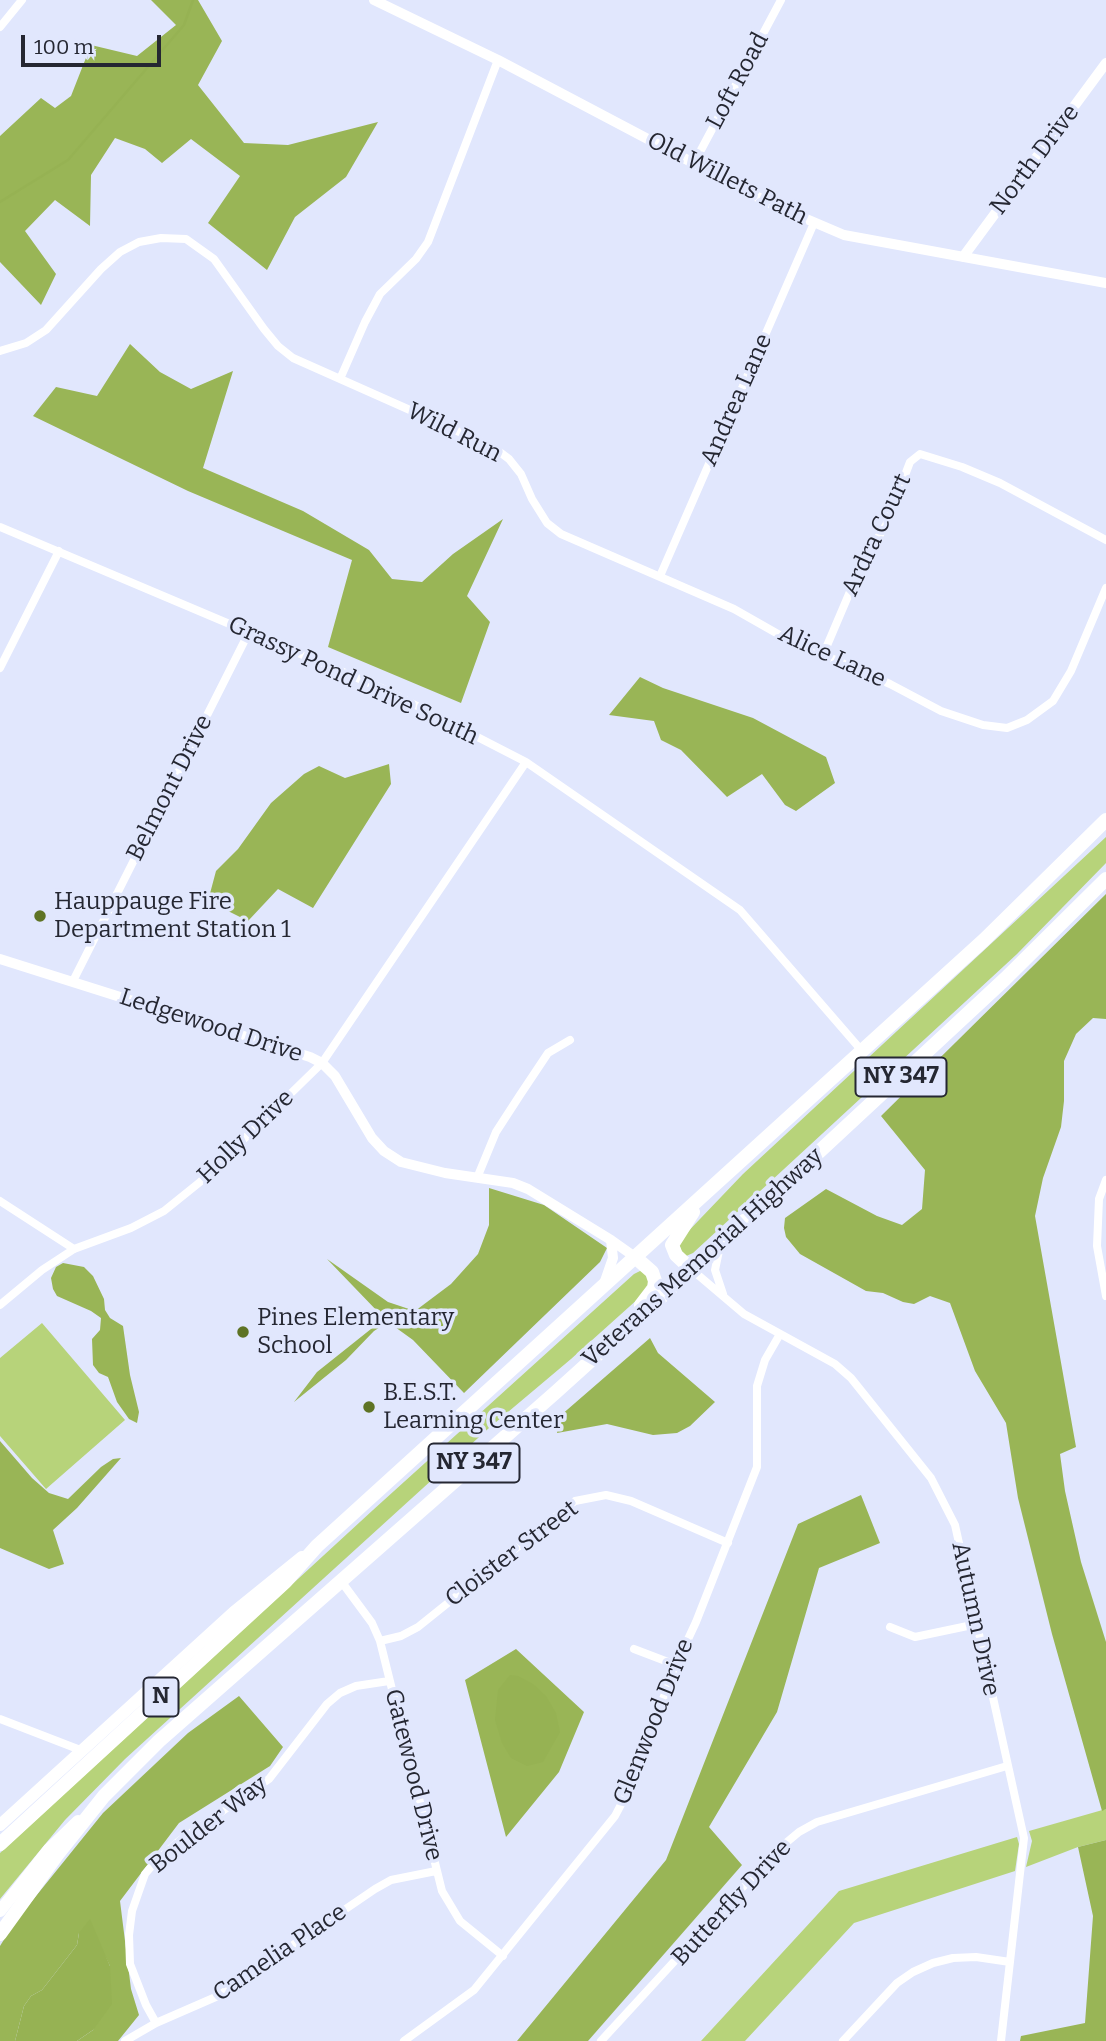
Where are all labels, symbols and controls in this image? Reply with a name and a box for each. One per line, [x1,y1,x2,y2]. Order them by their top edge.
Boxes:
scale bar [24,21,164,65]
street label: Loft Road [701,28,775,134]
text: 100 m [34,34,94,60]
street label: North Drive [984,99,1086,221]
street label: Old Willets Path [642,126,812,232]
street label: Andrea Lane [695,330,779,470]
street label: Wild Run [402,397,506,469]
street label: Ardra Court [836,469,918,601]
street label: Grassy Pond Drive South [223,610,483,752]
street label: Alice Lane [774,620,890,694]
street label: Belmont Drive [121,710,219,866]
place label: Hauppauge Fire Department Station 1 [54,888,291,944]
marker: Hauppauge Fire Department Station 1 [32,908,48,924]
street label: Ledgewood Drive [116,983,306,1069]
road number: NY 347 [856,1058,946,1096]
street label: Holly Drive [192,1084,300,1190]
street label: Veterans Memorial Highway [577,1142,829,1374]
place label: Pines Elementary School [257,1304,454,1360]
marker: Pines Elementary School [235,1324,251,1340]
place label: B.E.S.T. Learning Center [383,1379,563,1435]
marker: B.E.S.T. Learning Center [361,1399,377,1415]
road number: NY 347 [428,1444,520,1482]
street label: Cloister Street [440,1495,584,1613]
street label: Autumn Drive [945,1539,1005,1699]
street label: Glenwood Drive [608,1635,700,1809]
road number: N [144,1678,178,1716]
street label: Gatewood Drive [378,1686,448,1864]
street label: Boulder Way [144,1770,274,1880]
street label: Butterfly Drive [666,1834,798,1972]
street label: Camelia Place [208,1898,352,2008]

